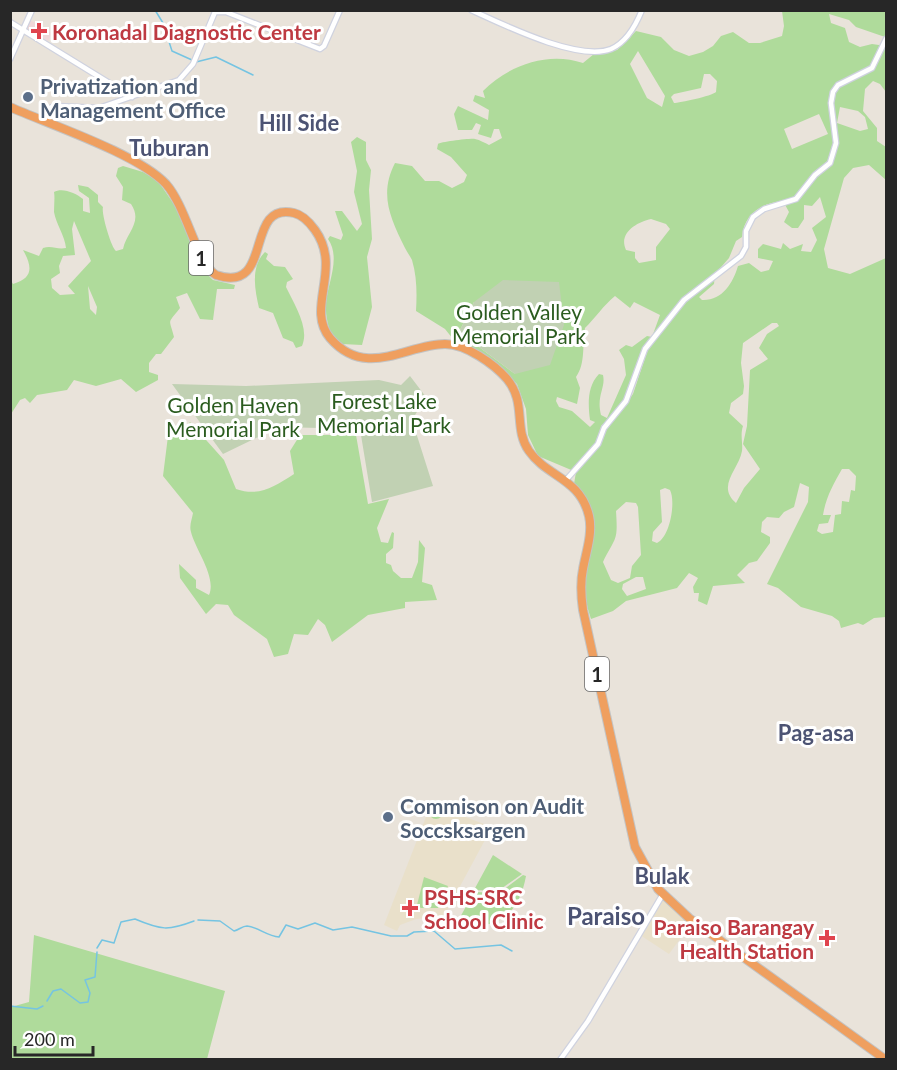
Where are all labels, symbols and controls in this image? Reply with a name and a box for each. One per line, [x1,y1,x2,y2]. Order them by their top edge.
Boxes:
place label: Koronadal Diagnostic Center [52,19,321,44]
marker: Koronadal Diagnostic Center [30,22,48,40]
place label: Privatization and Management Office [40,73,226,122]
marker: Privatization and Management Office [21,90,35,104]
district label: Hill Side [259,109,340,136]
district label: Tuburan [129,134,209,161]
road number: 1 [189,241,213,275]
park label: Golden Valley Memorial Park [452,299,586,348]
park label: Forest Lake Memorial Park [317,388,451,437]
park label: Golden Haven Memorial Park [166,392,300,441]
road number: 1 [585,657,609,691]
district label: Pag-asa [778,719,854,746]
place label: Commison on Audit Soccsksargen [400,793,584,842]
marker: Commison on Audit Soccsksargen [381,810,395,824]
district label: Bulak [634,862,690,889]
place label: PSHS-SRC School Clinic [424,884,544,933]
marker: PSHS-SRC School Clinic [401,899,419,917]
district label: Paraiso [567,901,645,930]
place label: Paraiso Barangay Health Station [654,914,815,963]
marker: Paraiso Barangay Health Station [818,929,836,947]
scale bar [15,1019,93,1057]
text: 200 m [24,1028,75,1050]

